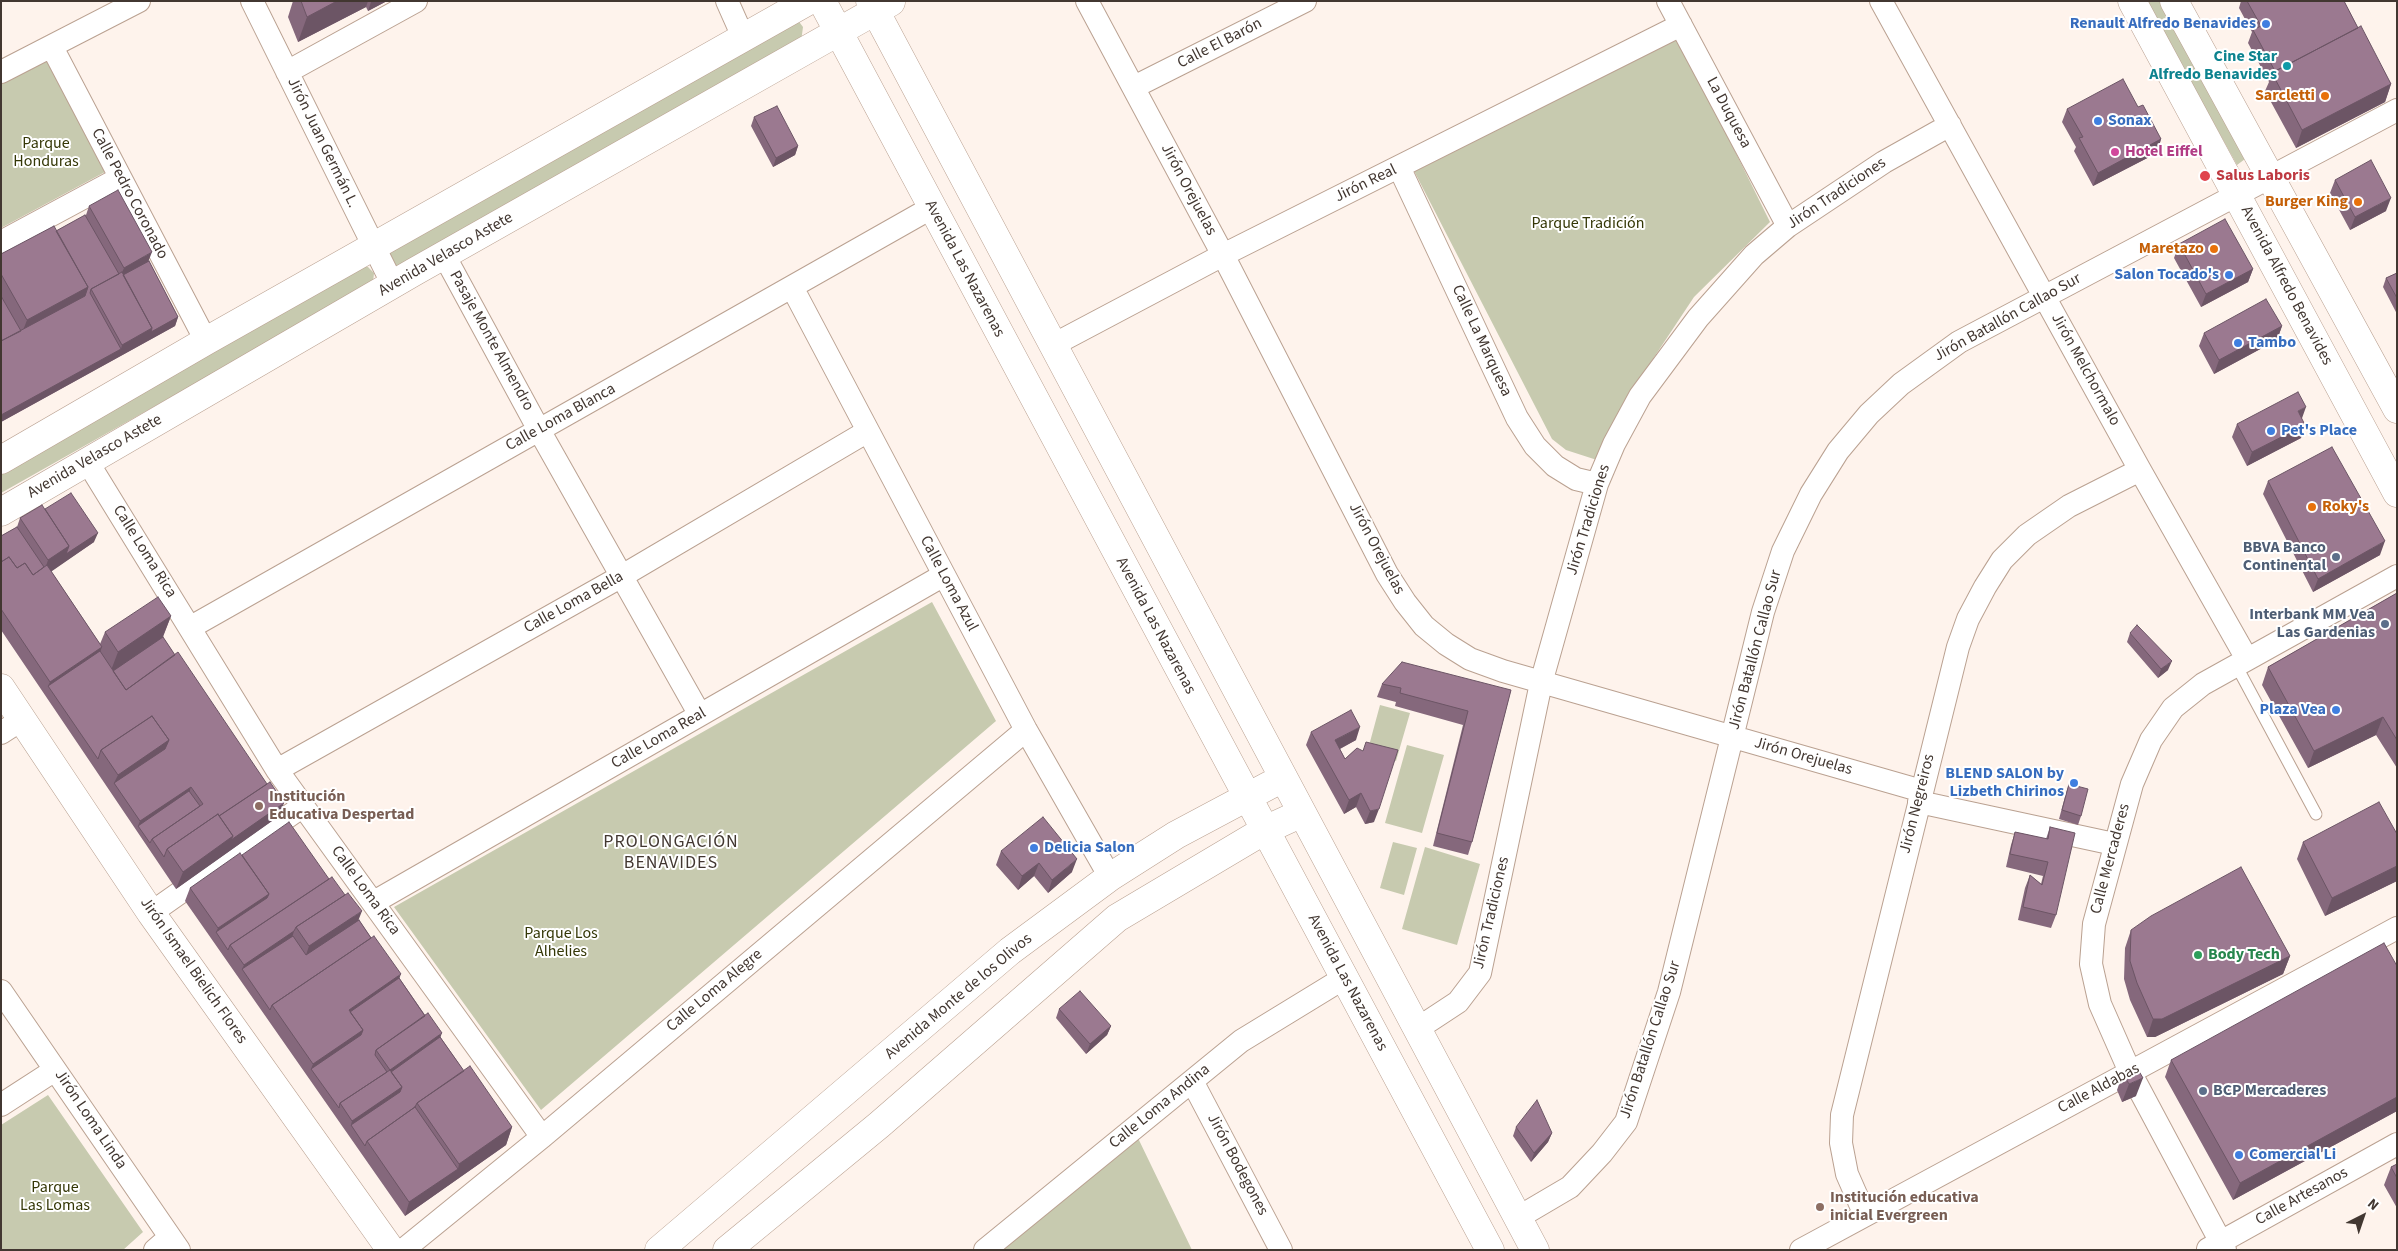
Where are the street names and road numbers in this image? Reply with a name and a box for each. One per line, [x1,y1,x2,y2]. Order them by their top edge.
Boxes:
street label: Calle El Barón [1174,14,1266,74]
street label: La Duquesa [1701,74,1755,152]
street label: Jirón Juan Germán L. [282,75,362,211]
street label: Calle Pedro Coronado [86,125,172,263]
street label: Jirón Orejuelas [1156,141,1220,239]
street label: Jirón Tradiciones [1784,154,1890,234]
street label: Jirón Real [1332,161,1400,207]
street label: Avenida Las Nazarenas [920,197,1008,341]
street label: Avenida Alfredo Benavides [2236,203,2336,369]
street label: Avenida Velasco Astete [375,209,517,301]
street label: Pasaje Monte Almendro [444,268,538,414]
street label: Jirón Batallón Callao Sur [1931,270,2085,366]
street label: Calle La Marquesa [1447,282,1515,400]
street label: Jirón Melchormalo [2046,310,2124,430]
street label: Calle Loma Blanca [503,380,619,456]
street label: Avenida Velasco Astete [24,411,166,503]
street label: Jirón Tradiciones [1563,462,1615,578]
street label: Jirón Orejuelas [1344,500,1408,598]
street label: Calle Loma Rica [108,502,180,602]
street label: Calle Loma Azul [915,533,981,635]
street label: Avenida Las Nazarenas [1111,554,1199,698]
street label: Calle Loma Bella [521,568,627,638]
street label: Jirón Batallón Callao Sur [1725,568,1787,732]
street label: Calle Loma Real [608,704,710,774]
street label: Jirón Orejuelas [1752,734,1854,780]
street label: Jirón Negreiros [1896,752,1940,856]
street label: Calle Mercaderes [2087,802,2135,916]
street label: Calle Loma Rica [326,843,404,939]
street label: Jirón Tradiciones [1470,855,1514,971]
street label: Jirón Ismael Bielich Flores [135,894,251,1048]
street label: Avenida Las Nazarenas [1303,911,1391,1055]
street label: Avenida Monte de los Olivos [882,930,1036,1064]
street label: Calle Loma Alegre [663,945,767,1037]
street label: Jirón Batallón Callao Sur [1616,959,1686,1121]
street label: Calle Aldabas [2055,1059,2143,1119]
street label: Calle Loma Andina [1106,1060,1214,1154]
street label: Jirón Loma Linda [50,1067,130,1173]
street label: Jirón Bodegones [1202,1111,1272,1219]
street label: Calle Artesanos [2252,1164,2352,1230]

